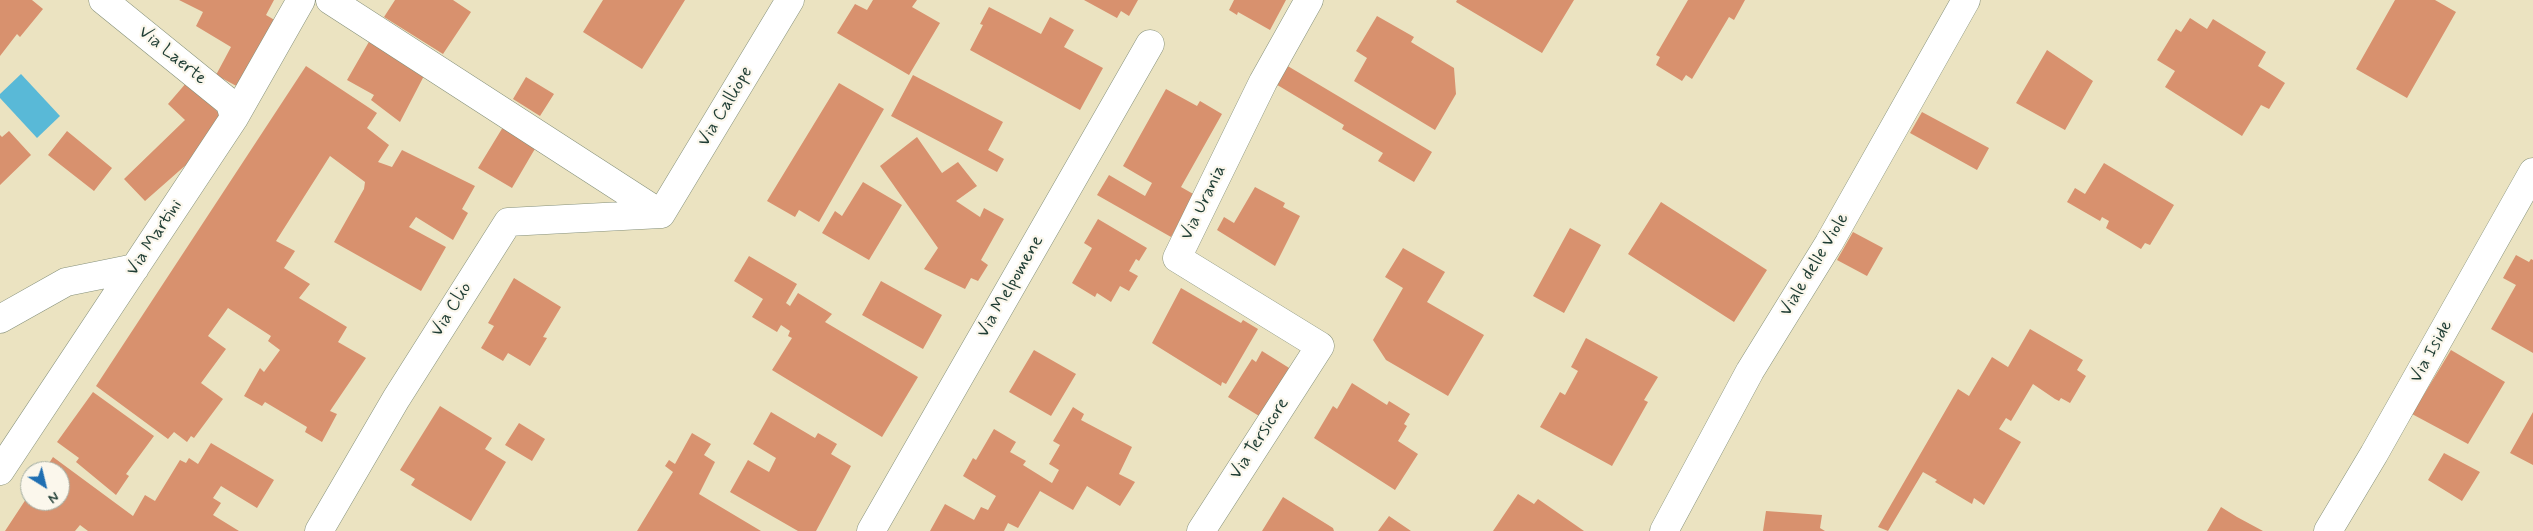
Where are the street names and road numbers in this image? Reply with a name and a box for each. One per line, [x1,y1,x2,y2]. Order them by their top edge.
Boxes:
street label: Via Laerte [133,22,211,90]
street label: Via Calliope [694,63,758,151]
street label: Via Urania [1177,162,1231,244]
street label: Via Martini [122,196,188,280]
street label: Viale delle Viole [1776,209,1854,321]
street label: Via Melpomene [973,232,1049,342]
street label: Via Clio [427,279,477,341]
street label: Via Iside [2406,317,2458,387]
street label: Via Tersicore [1226,394,1294,484]

